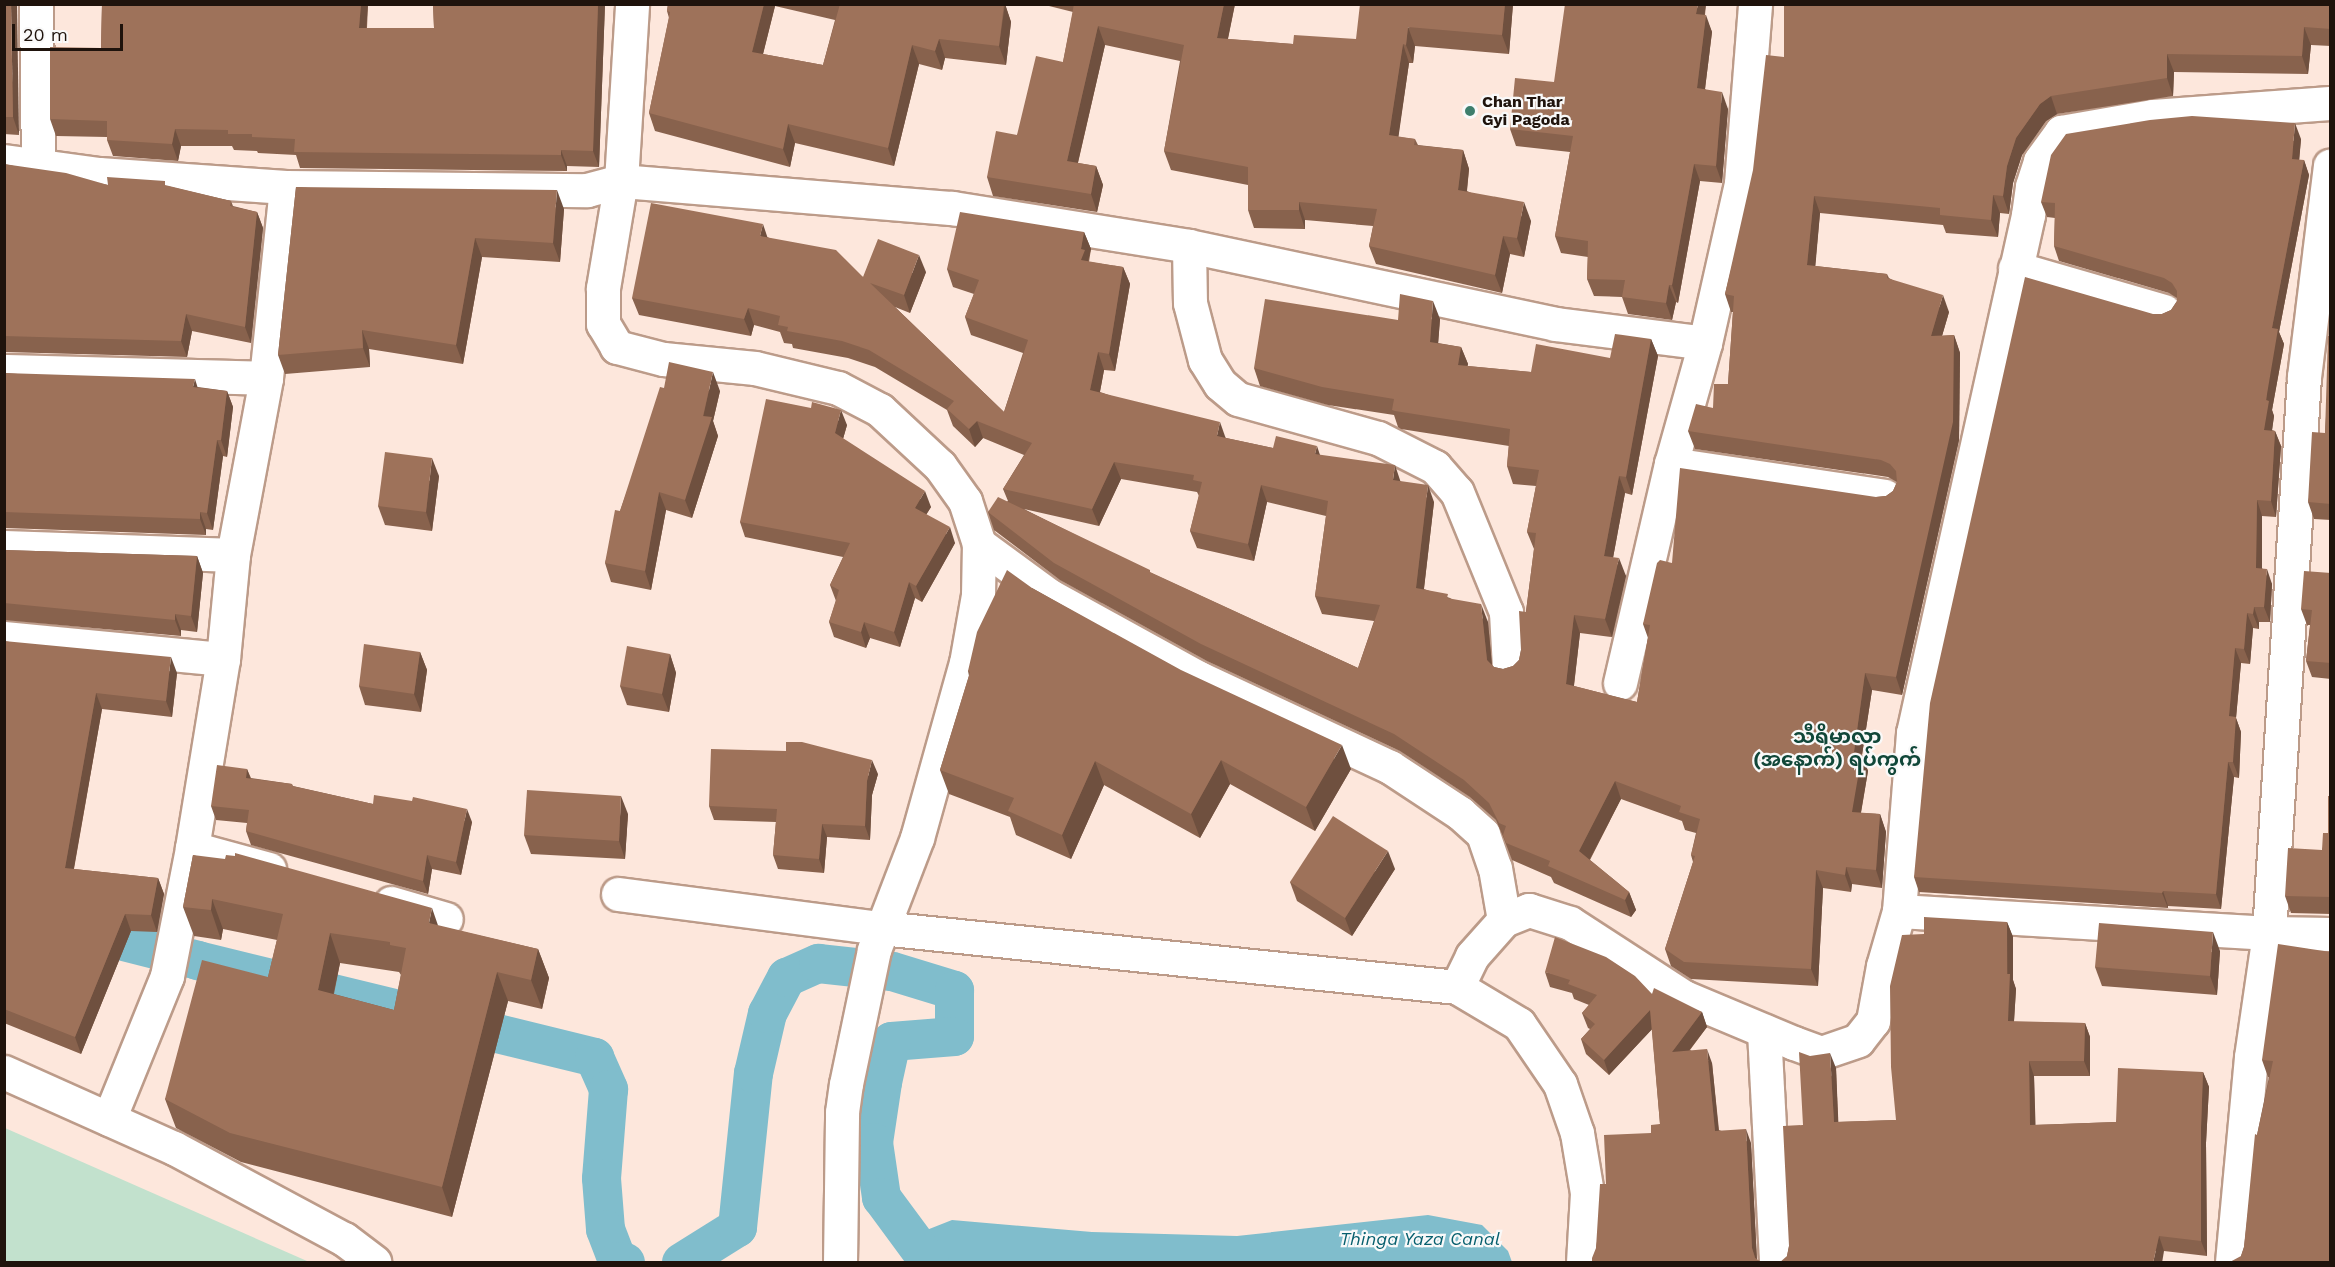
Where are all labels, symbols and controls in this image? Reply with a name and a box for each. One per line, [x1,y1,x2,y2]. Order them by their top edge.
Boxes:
scale bar [15,12,126,50]
text: 20 m [23,24,68,45]
place label: Chan Thar Gyi Pagoda [1482,92,1570,130]
marker: Chan Thar Gyi Pagoda [1463,104,1477,118]
district label: သီရိမာလာ (အနောက်) ရပ်ကွက် [1753,725,1921,772]
water label: Thinga Yaza Canal [1339,1228,1501,1250]

